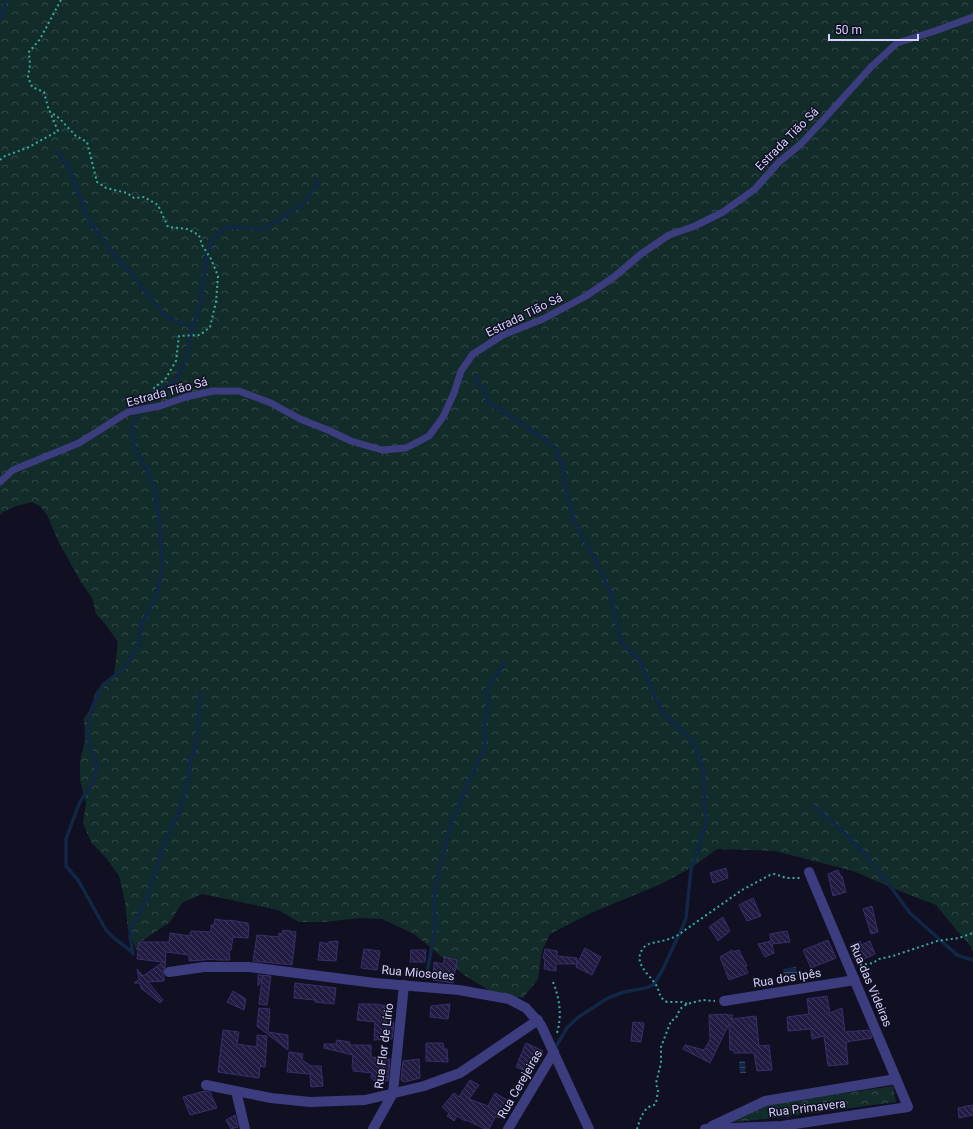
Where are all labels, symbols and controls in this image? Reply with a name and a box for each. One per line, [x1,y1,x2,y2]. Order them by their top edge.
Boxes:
scale bar [829,16,918,42]
text: 50 m [835,23,862,37]
street label: Estrada Tião Sá [753,105,821,173]
street label: Estrada Tião Sá [483,290,565,340]
street label: Estrada Tião Sá [125,374,209,410]
street label: Rua das Videiras [847,941,895,1029]
street label: Rua Miosotes [381,963,455,983]
street label: Rua dos Ipês [752,966,822,990]
street label: Rua Flor de Lírio [372,1002,396,1090]
street label: Rua Cerejeiras [495,1047,545,1121]
street label: Rua Primavera [768,1096,846,1120]

